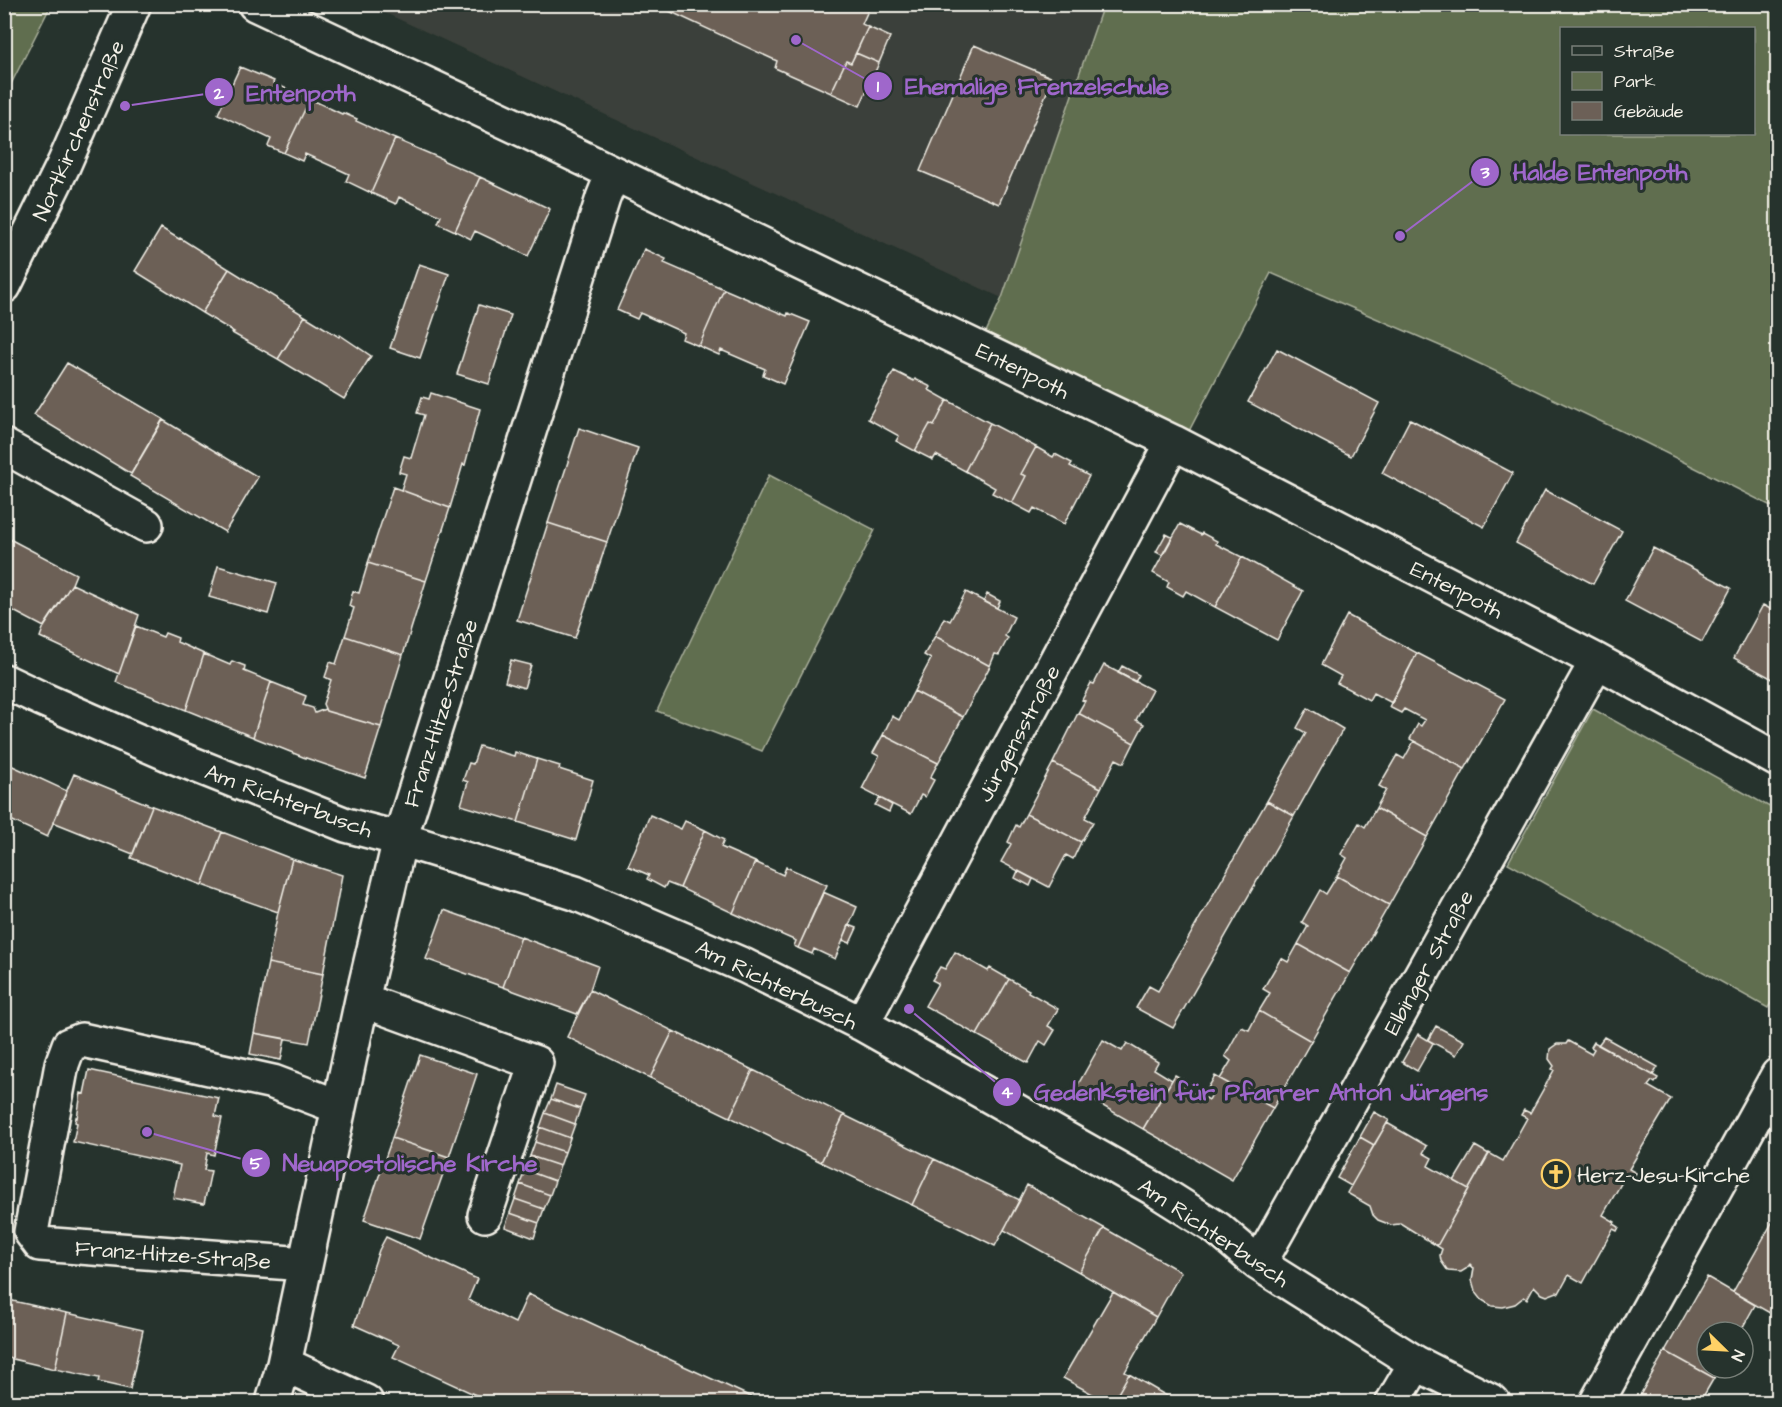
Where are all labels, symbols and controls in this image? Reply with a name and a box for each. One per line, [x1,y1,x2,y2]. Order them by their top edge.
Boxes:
legend [1560,27,1755,135]
street label: Nortkirchenstraße [26,35,133,226]
text: Straße [1614,39,1675,64]
callout: Ehemalige Frenzelschule [863,65,1181,107]
text: Park [1614,69,1656,94]
text: Ehemalige Frenzelschule [905,70,1169,105]
callout: Entenpoth [204,71,368,113]
text: 1 [877,74,880,99]
text: Entenpoth [246,77,357,111]
text: 2 [213,81,225,106]
text: Gebäude [1614,99,1684,124]
callout: Halde Entenpoth [1470,151,1699,193]
text: Halde Entenpoth [1513,156,1688,190]
text: 3 [1479,160,1490,185]
street label: Entenpoth [971,335,1074,407]
street label: Entenpoth [1405,554,1508,627]
street label: Franz-Hitze-Straße [396,615,487,812]
street label: Jürgensstraße [970,660,1069,808]
street label: Am Richterbusch [200,757,377,846]
street label: Elbinger Straße [1377,885,1483,1041]
street label: Am Richterbusch [690,933,862,1038]
callout: Gedenkstein für Pfarrer Anton Jürgens [992,1071,1500,1113]
text: Gedenkstein für Pfarrer Anton Jürgens [1034,1076,1488,1111]
text: 4 [1001,1080,1014,1105]
callout: Neuapostolische Kirche [241,1142,550,1184]
text: Neuapostolische Kirche [282,1147,538,1181]
text: 5 [250,1151,263,1176]
church icon: Herz-Jesu-Kirche [1540,1158,1572,1190]
place label: Herz-Jesu-Kirche [1577,1160,1750,1191]
street label: Am Richterbusch [1131,1171,1295,1295]
street label: Franz-Hitze-Straße [74,1233,272,1278]
north arrow [1695,1320,1755,1380]
text: N [1726,1347,1750,1365]

